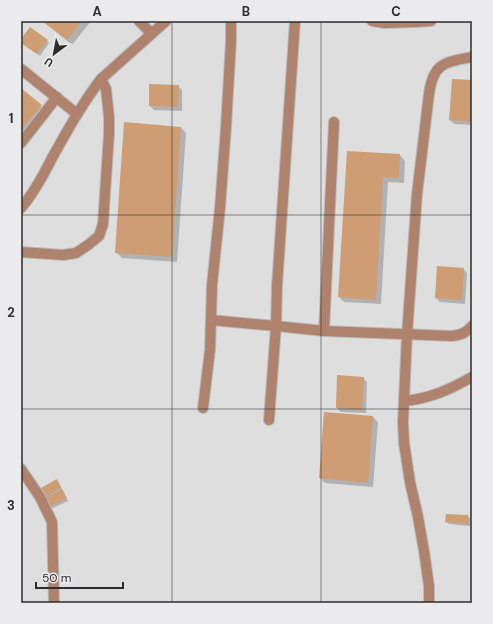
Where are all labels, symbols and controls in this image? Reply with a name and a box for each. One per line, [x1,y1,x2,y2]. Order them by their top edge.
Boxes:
text: A [92,3,102,20]
text: B [242,3,250,20]
text: C [391,3,401,20]
north arrow [34,34,74,74]
text: U [42,55,56,70]
text: 1 [9,110,13,127]
text: 2 [7,304,15,321]
text: 3 [7,497,15,514]
scale bar [36,564,123,590]
text: 50 m [42,570,71,586]

